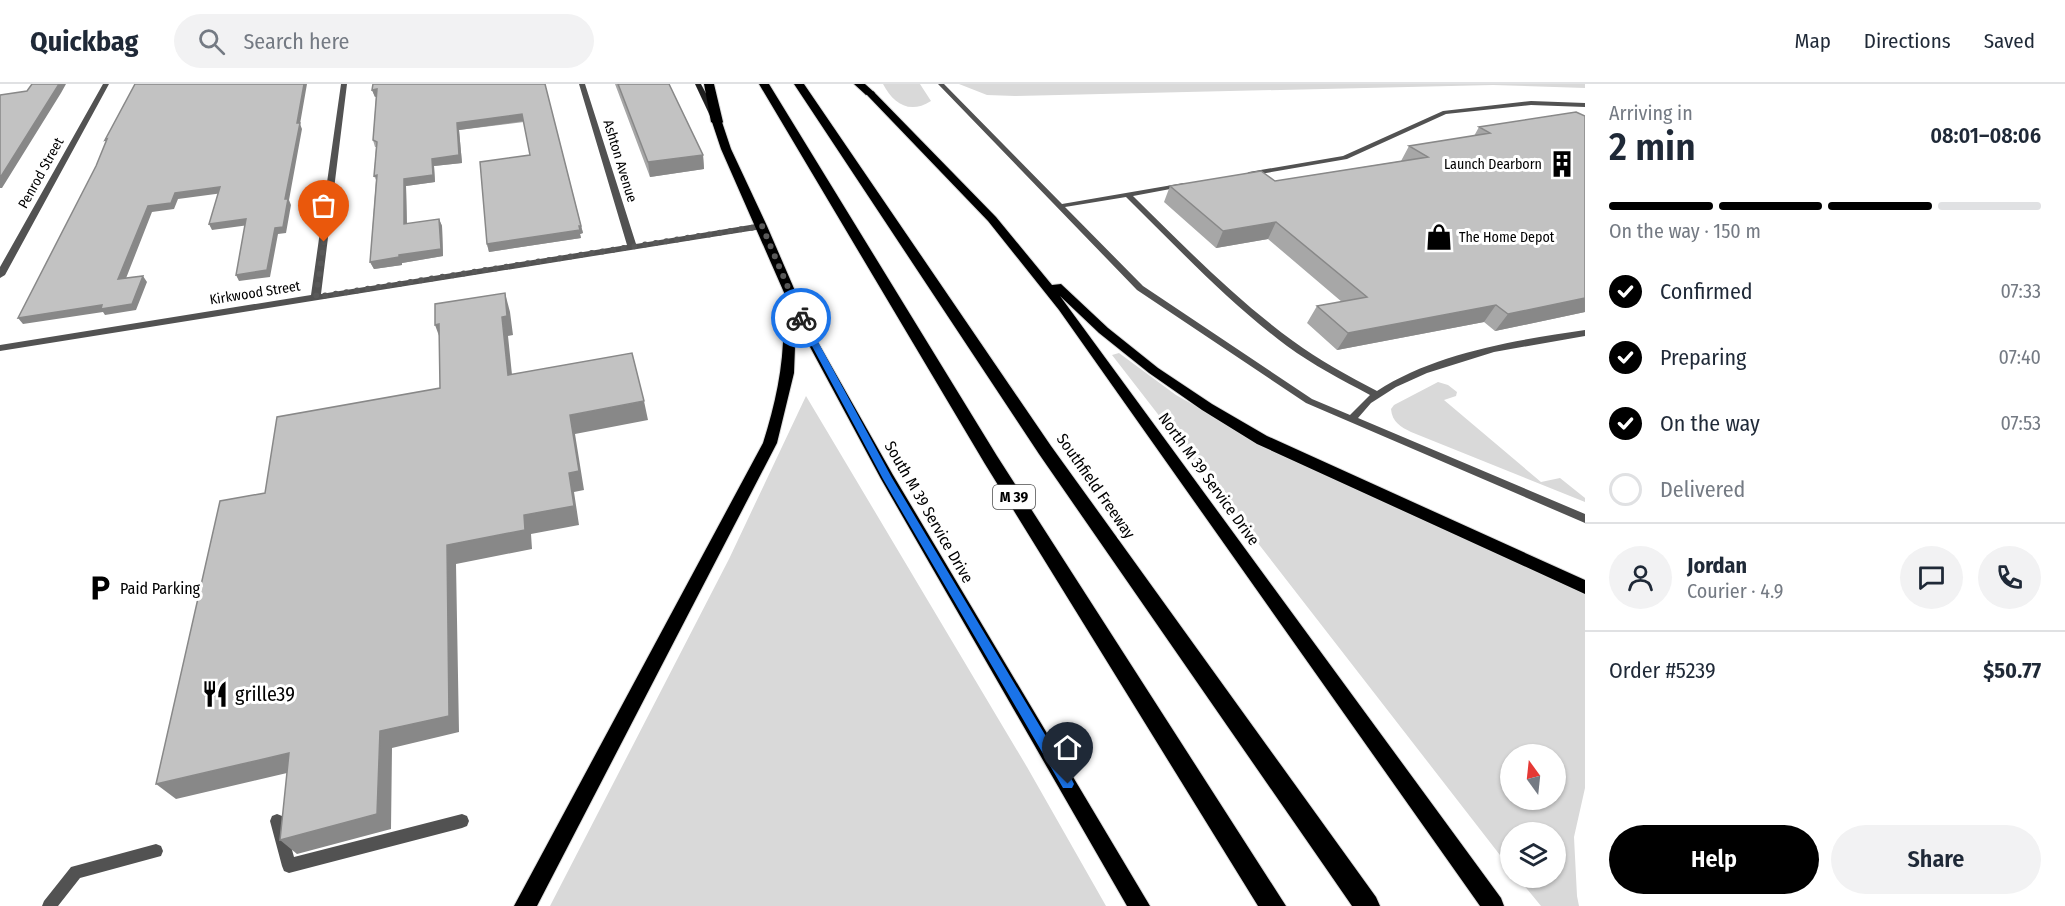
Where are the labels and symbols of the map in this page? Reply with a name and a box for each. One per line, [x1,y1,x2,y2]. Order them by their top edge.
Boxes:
street label: Ashton Avenue [599,118,641,204]
street label: Penrod Street [15,134,68,211]
building icon: Launch Dearborn [1547,149,1577,179]
place label: Launch Dearborn [1444,156,1542,173]
pin [298,180,349,242]
shop icon: The Home Depot [1424,222,1454,252]
place label: The Home Depot [1459,229,1555,246]
street label: Kirkwood Street [208,277,302,309]
courier [771,288,831,348]
street label: North M 39 Service Drive [1154,409,1264,549]
street label: Southfield Freeway [1053,430,1140,543]
street label: South M 39 Service Drive [881,438,977,586]
road number: M 39 [993,485,1035,509]
parking icon: Paid Parking [85,573,115,603]
place label: Paid Parking [120,579,201,598]
restaurant icon: grille39 [200,679,230,709]
place label: grille39 [235,682,295,706]
pin [1042,722,1093,784]
north arrow [1500,744,1566,810]

